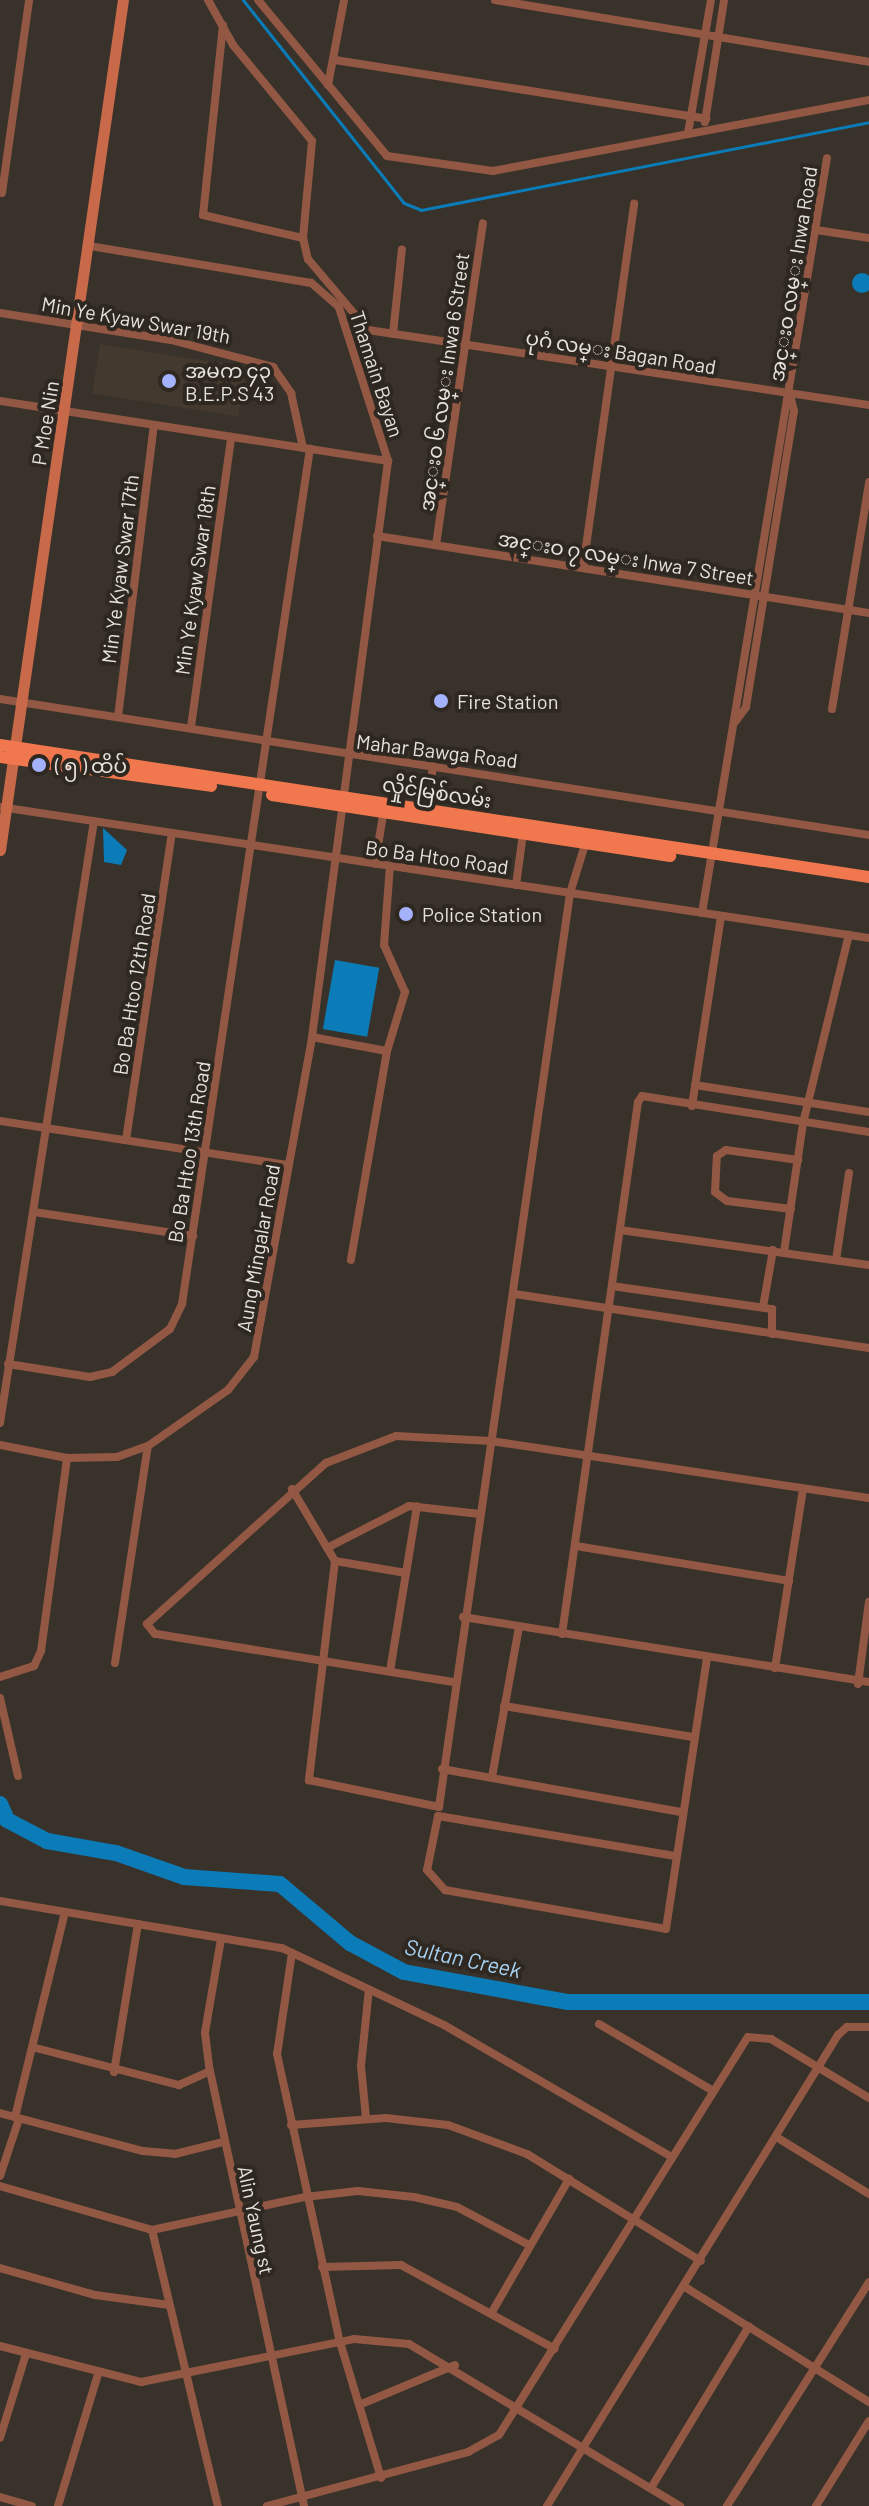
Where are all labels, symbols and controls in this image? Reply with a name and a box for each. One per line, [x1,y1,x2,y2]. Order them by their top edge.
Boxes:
street label: အင္းဝ လမ္း Inwa Road [764,165,822,383]
street label: အင္းဝ ၆ လမ္း Inwa 6 Street [414,251,474,513]
street label: Min Ye Kyaw Swar 19th [40,292,232,348]
street label: Thamain Bayan [345,308,409,440]
street label: ပုဂံ လမ္း Bagan Road [524,325,718,379]
place label: အမက ၄၃ B.E.P.S 43 [185,358,274,405]
marker: အမက ၄၃ B.E.P.S 43 [160,372,178,390]
street label: P Moe Nin [26,379,64,467]
street label: Min Ye Kyaw Swar 17th [97,473,143,665]
street label: Min Ye Kyaw Swar 18th [170,484,220,676]
street label: အင္းဝ ၇ လမ္း Inwa 7 Street [496,526,756,590]
place label: Fire Station [457,689,558,713]
marker: Fire Station [432,692,450,710]
street label: Mahar Bawga Road [355,729,519,773]
place label: ( ၅ ) ထိပ် [55,753,127,777]
marker: ( ၅ ) ထိပ် [30,756,48,774]
street label: လှိုင်မြစ်လမ်း [381,772,493,812]
street label: Bo Ba Htoo Road [364,835,510,879]
street label: Bo Ba Htoo 12th Road [108,891,160,1077]
place label: Police Station [422,902,542,926]
marker: Police Station [397,905,415,923]
street label: Bo Ba Htoo 13th Road [163,1059,215,1245]
street label: Aung Mingalar Road [231,1162,285,1334]
water label: Sultan Creek [403,1933,523,1983]
street label: Alin Yaung st [233,2164,279,2276]

